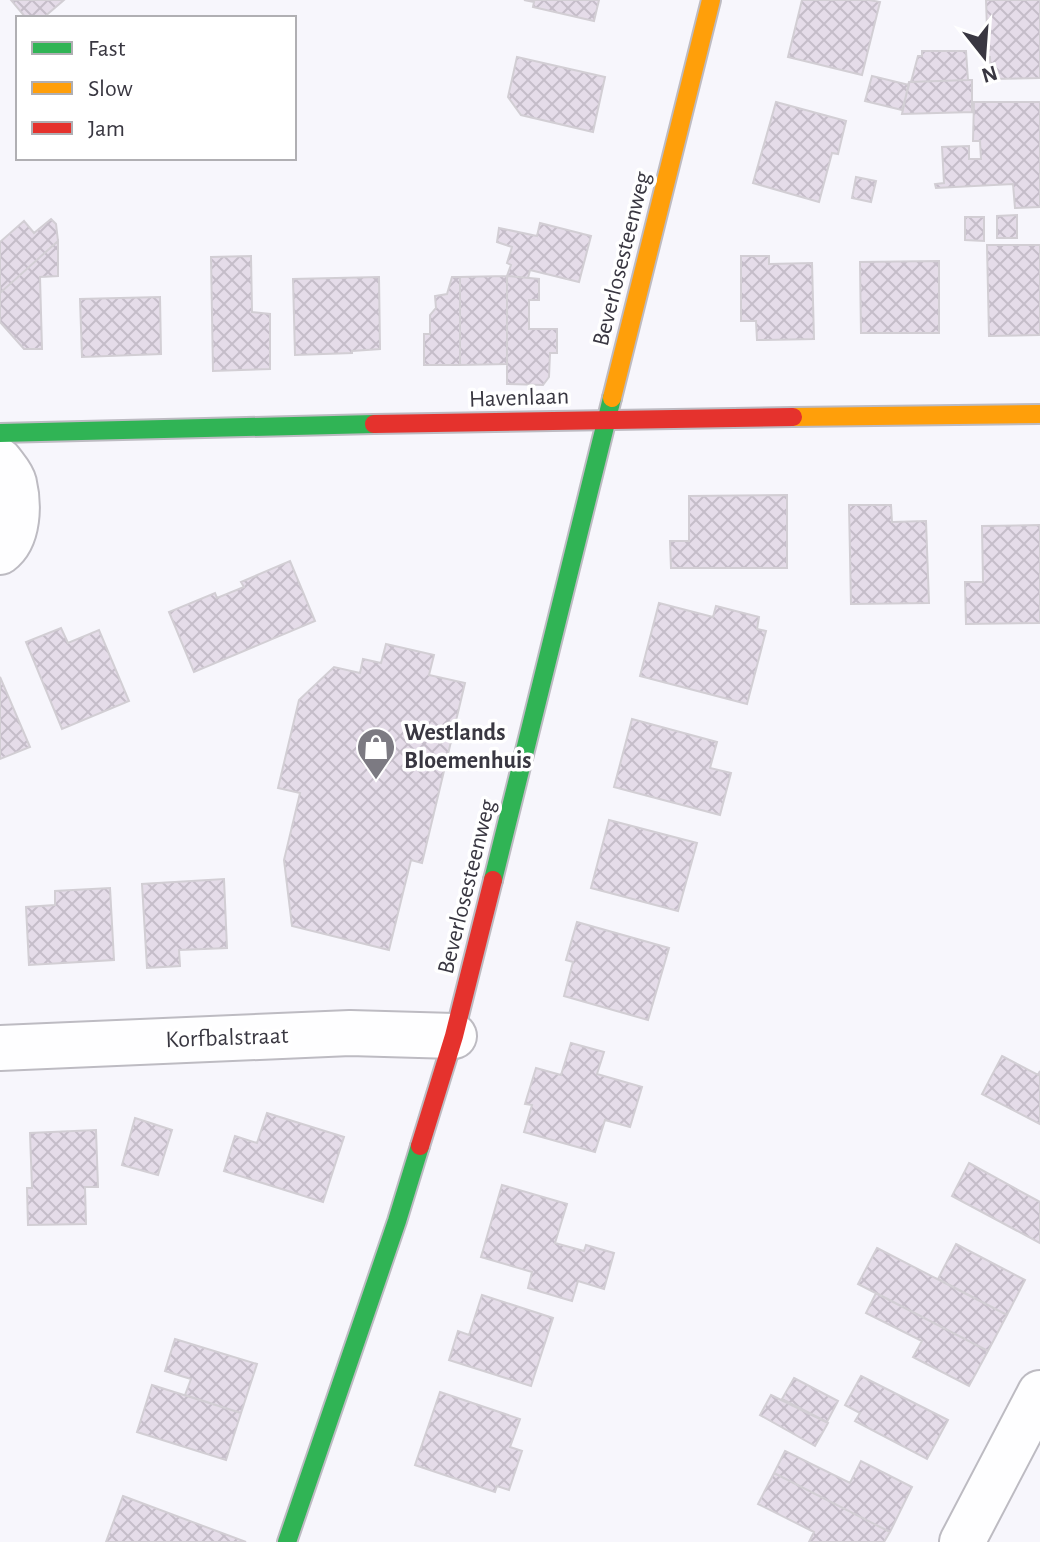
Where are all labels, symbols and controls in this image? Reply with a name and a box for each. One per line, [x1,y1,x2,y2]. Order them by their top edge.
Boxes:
legend [16,16,296,160]
north arrow [944,16,1024,96]
text: Fast [88,37,126,61]
text: N [979,61,1000,87]
text: Slow [88,77,133,101]
text: Jam [88,117,125,141]
street label: Beverlosesteenweg [589,169,655,349]
street label: Havenlaan [468,384,570,412]
place label: Westlands Bloemenhuis [404,721,532,773]
shop icon: Westlands Bloemenhuis [355,726,397,781]
street label: Beverlosesteenweg [434,797,500,977]
street label: Korfbalstraat [165,1024,289,1052]

